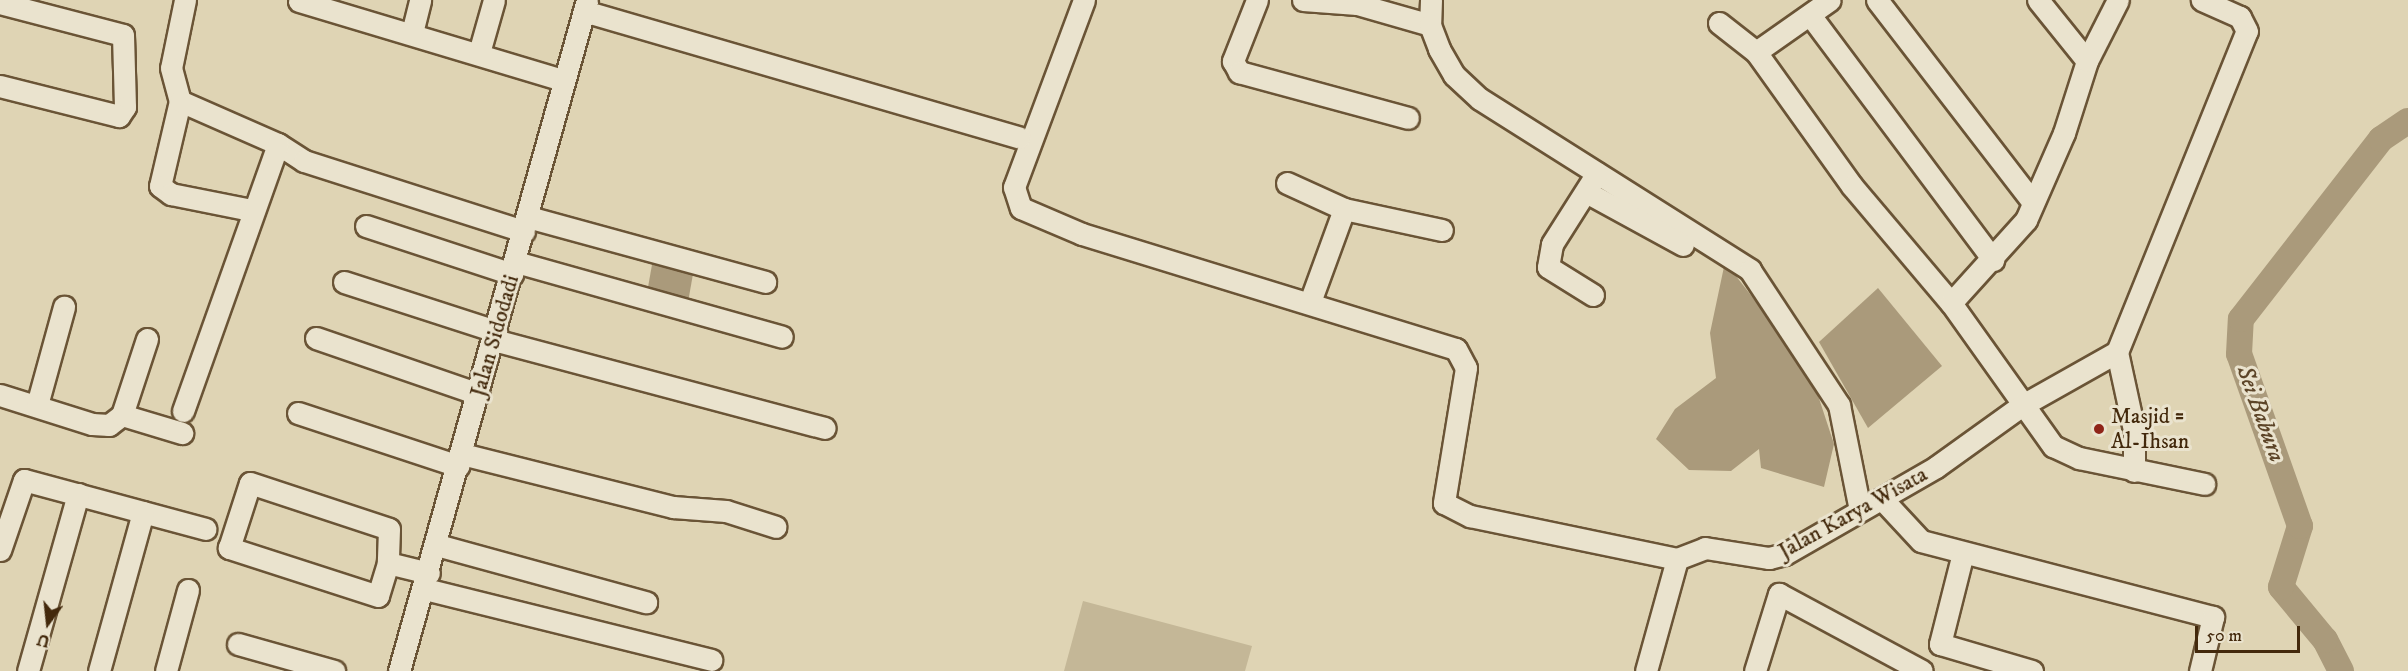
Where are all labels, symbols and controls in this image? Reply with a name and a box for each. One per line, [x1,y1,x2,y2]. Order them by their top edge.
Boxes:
street label: Jalan Sidodadi [465,272,525,400]
water label: Sei Babura [2229,362,2291,466]
place label: Masjid = Al-Ihsan [2111,403,2189,454]
marker: Masjid = Al-Ihsan [2092,422,2106,436]
street label: Jalan Karya Wisata [1774,461,1932,565]
north arrow [18,593,78,653]
scale bar [2198,614,2303,652]
text: 50 m [2206,625,2242,647]
text: U [35,629,52,652]

